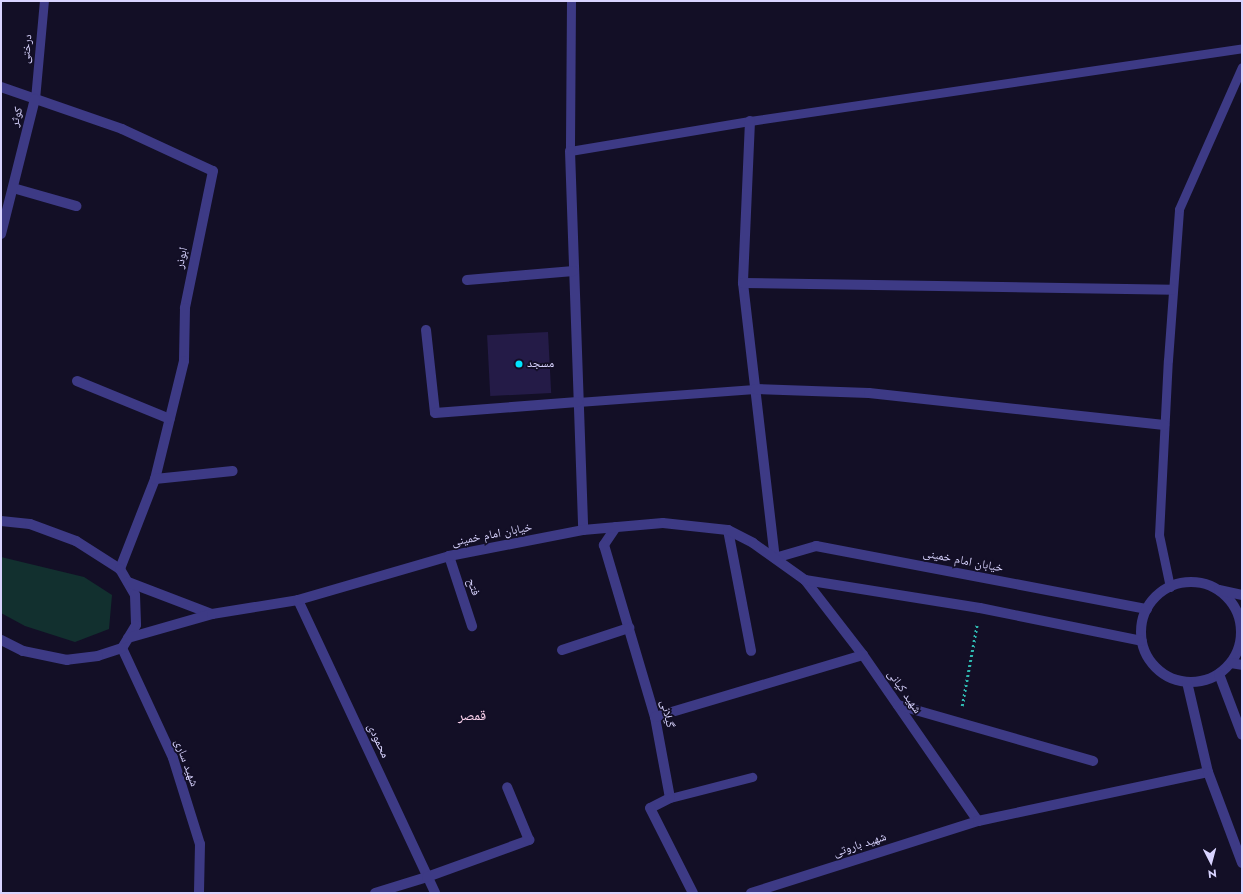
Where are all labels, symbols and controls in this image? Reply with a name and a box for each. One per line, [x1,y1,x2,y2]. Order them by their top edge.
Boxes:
street label: درختی [19,34,35,64]
street label: کوثر [8,106,26,128]
street label: ابوذر [173,246,191,270]
place label: مسجد [527,357,554,371]
marker: مسجد [514,359,524,369]
street label: خیابان امام خمینی [451,520,533,550]
street label: خیابان امام خمینی [922,546,1004,576]
street label: فتح [463,577,483,597]
street label: شهید کیانی [884,667,924,717]
street label: گیلانی [657,699,677,729]
district label: قمصر [458,707,486,723]
street label: محمودی [364,721,392,761]
street label: شهید ساری [171,737,201,789]
street label: شهید باروتی [832,830,888,860]
north arrow [1191,842,1231,882]
text: N [1207,866,1217,882]

